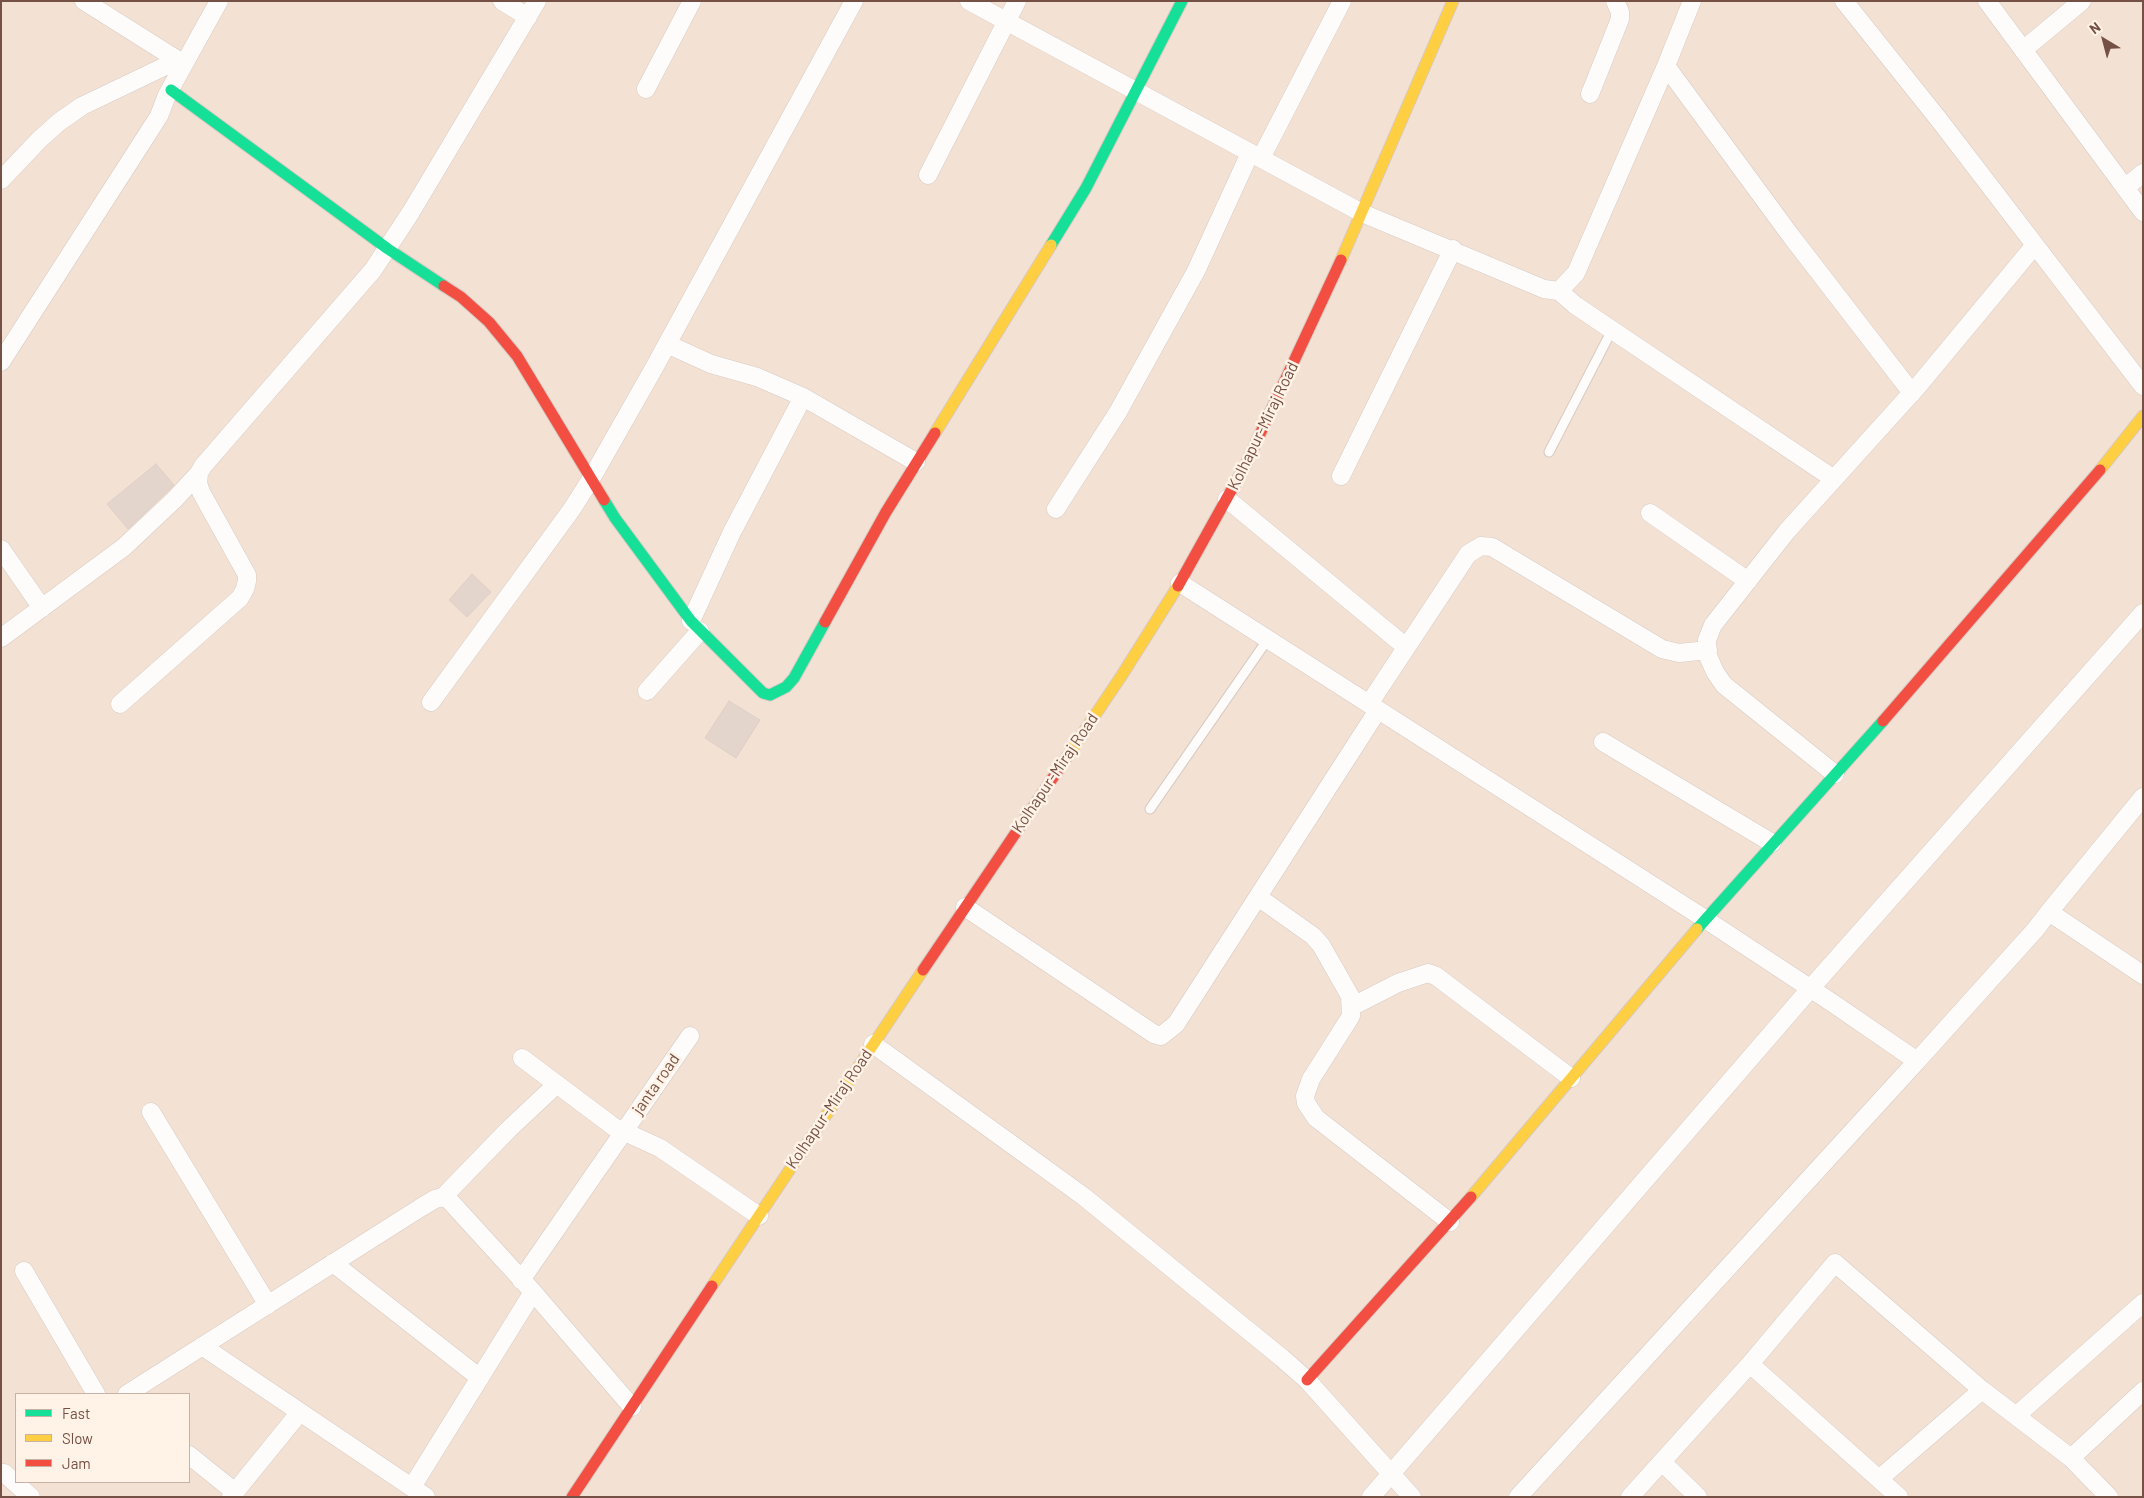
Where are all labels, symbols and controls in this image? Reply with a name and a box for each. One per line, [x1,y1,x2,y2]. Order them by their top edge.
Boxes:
north arrow [2079,15,2129,65]
text: N [2086,18,2104,37]
street label: Kolhapur-Miraj Road [1224,359,1302,493]
street label: Kolhapur-Miraj Road [1008,710,1102,836]
street label: Kolhapur-Miraj Road [782,1046,876,1172]
street label: janta road [628,1050,684,1118]
legend [15,1393,190,1483]
text: Fast [62,1404,90,1422]
text: Slow [62,1429,93,1447]
text: Jam [62,1454,91,1472]

